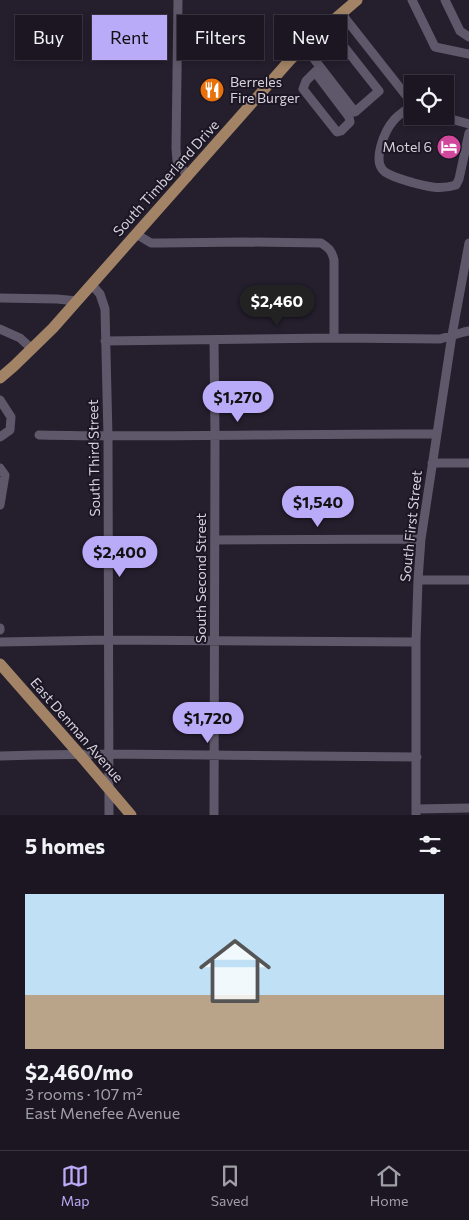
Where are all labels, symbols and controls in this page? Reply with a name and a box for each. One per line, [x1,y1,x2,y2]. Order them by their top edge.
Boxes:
chip: Buy [15,15,82,60]
chip: Rent [92,15,167,60]
chip: Filters [177,15,264,60]
chip: New [274,15,347,60]
place label: Berreles Fire Burger [230,73,300,106]
map controls [404,75,454,125]
button: locate [404,75,454,125]
restaurant icon: Berreles Fire Burger [199,77,225,103]
street label: South Timberland Drive [109,116,222,239]
hotel icon: Motel 6 [436,134,462,160]
place label: Motel 6 [383,138,432,155]
pin: $2,460 [236,284,318,327]
text: $2,460 [251,291,303,310]
pin: $1,270 [197,380,279,423]
text: $1,270 [214,387,262,406]
street label: South Third Street [84,399,103,517]
street label: South First Street [396,469,425,583]
pin: $1,540 [277,486,359,528]
text: $1,540 [293,492,343,511]
street label: South Second Street [192,513,209,643]
pin: $2,400 [79,536,161,578]
text: $2,400 [93,542,147,561]
street label: East Denman Avenue [27,674,127,785]
pin: $1,720 [167,702,249,744]
text: $1,720 [184,708,232,727]
icon: filters [416,831,444,859]
text: 5 homes [25,833,105,858]
icon: home [190,926,280,1016]
text: $2,460/mo [25,1059,133,1084]
text: 3 rooms · 107 m² [25,1084,143,1103]
text: East Menefee Avenue [25,1103,180,1122]
tab: Map [61,1162,90,1209]
tab: Saved [211,1162,249,1209]
tab: Home [370,1162,408,1209]

